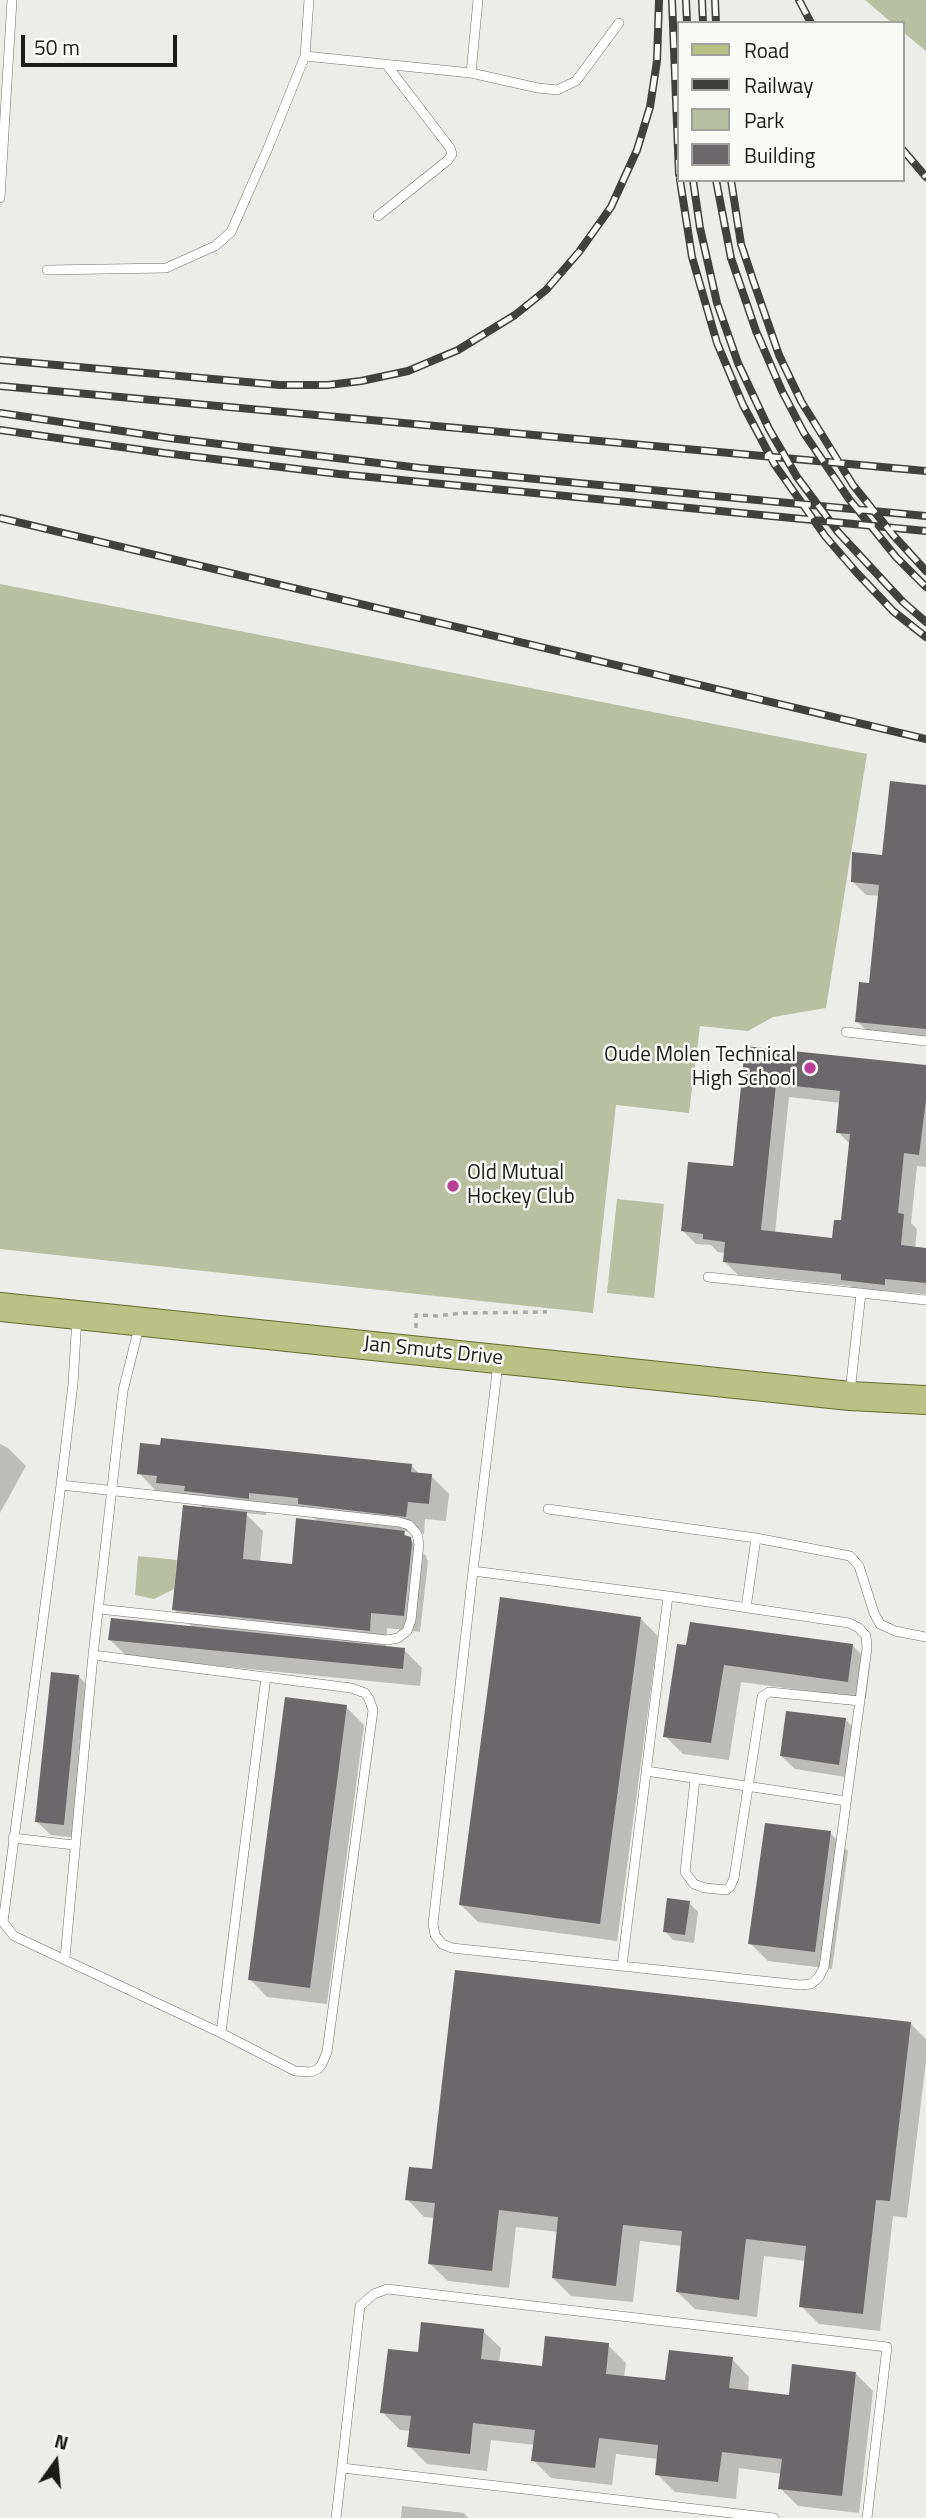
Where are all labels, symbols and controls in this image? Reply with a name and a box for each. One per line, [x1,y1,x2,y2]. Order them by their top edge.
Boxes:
scale bar [24,21,180,65]
legend [678,21,905,182]
text: 50 m [34,31,80,63]
text: Road [744,34,789,66]
text: Railway [744,69,813,101]
text: Park [744,104,784,136]
text: Building [744,139,815,171]
place label: Oude Molen Technical High School [604,1043,796,1093]
marker: Oude Molen Technical High School [802,1060,818,1076]
place label: Old Mutual Hockey Club [467,1161,575,1211]
marker: Old Mutual Hockey Club [445,1178,461,1194]
street label: Jan Smuts Drive [362,1332,504,1372]
text: N [51,2426,72,2457]
north arrow [21,2427,91,2497]

